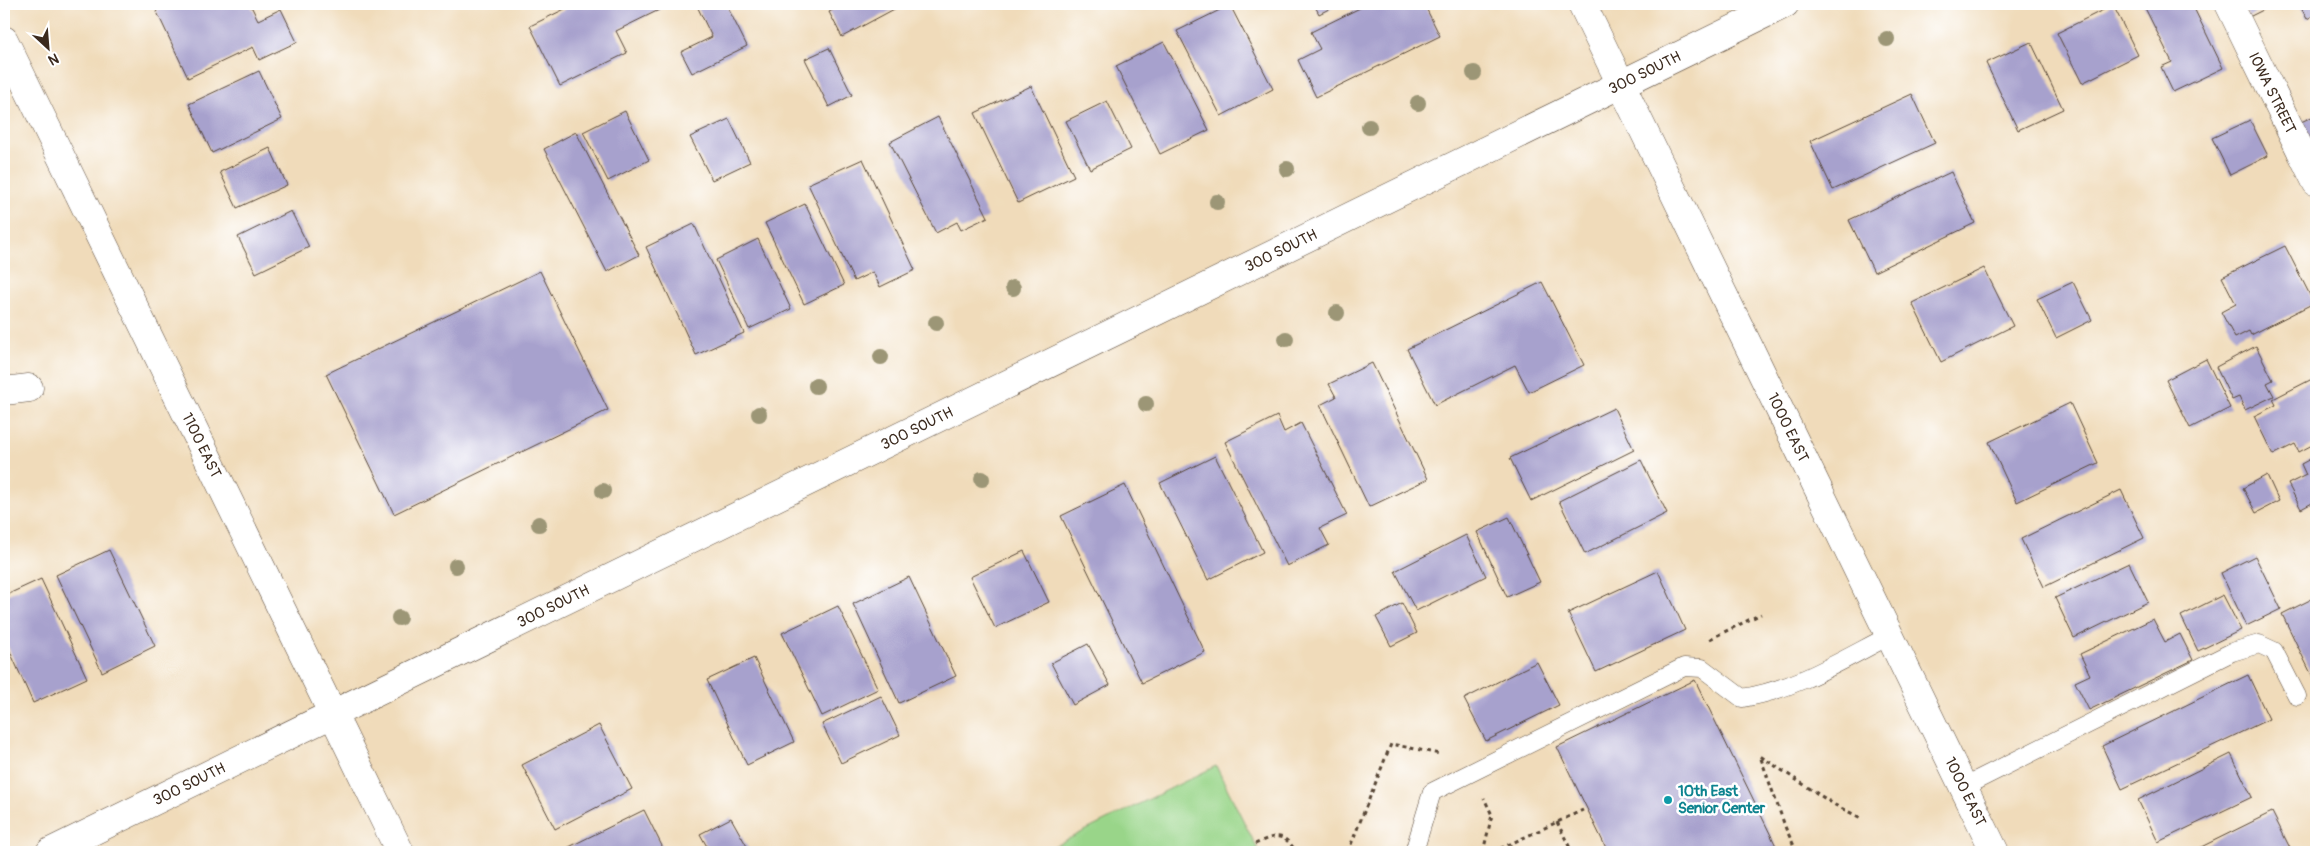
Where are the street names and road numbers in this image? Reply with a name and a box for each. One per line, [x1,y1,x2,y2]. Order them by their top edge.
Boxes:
street label: 300 SOUTH [1605,47,1684,98]
street label: IOWA STREET [2245,49,2300,137]
street label: 300 SOUTH [1242,225,1320,276]
street label: 1000 EAST [1763,390,1813,465]
street label: 300 SOUTH [878,403,956,454]
street label: 1100 EAST [178,410,226,481]
street label: 300 SOUTH [514,580,592,632]
street label: 1000 EAST [1941,754,1990,829]
street label: 300 SOUTH [150,758,229,810]

